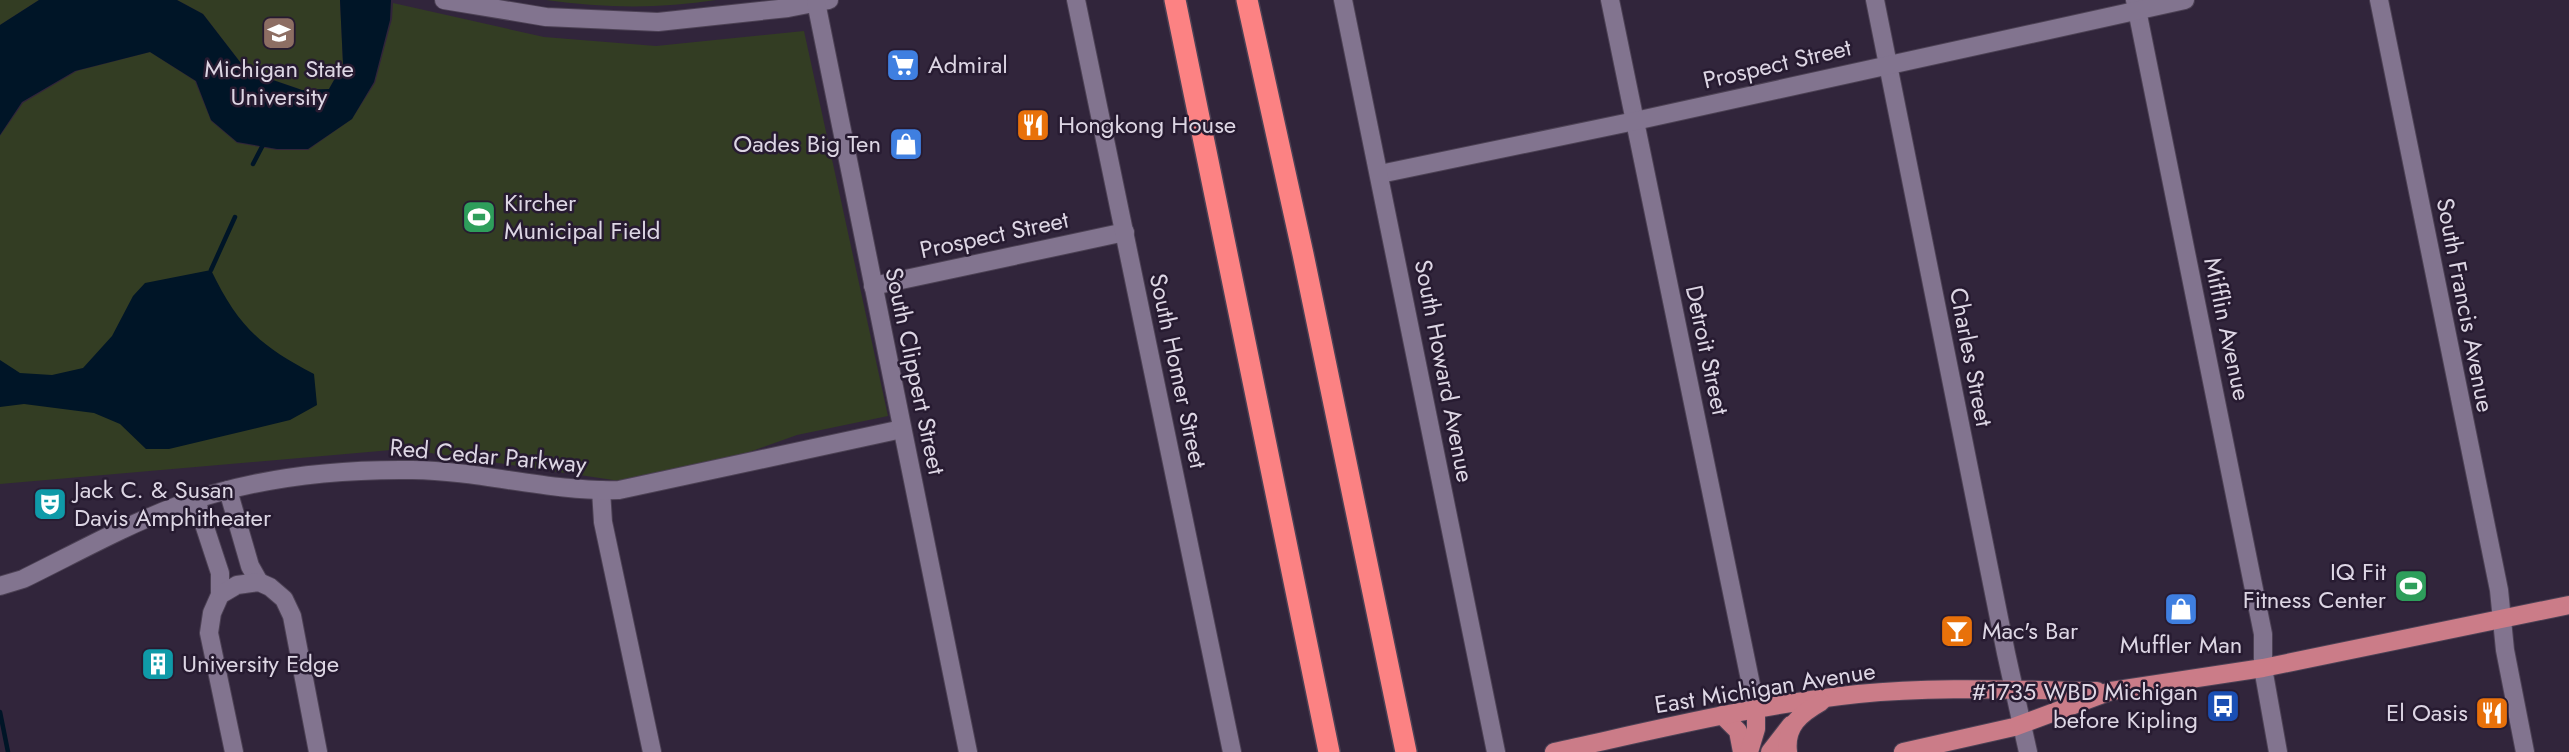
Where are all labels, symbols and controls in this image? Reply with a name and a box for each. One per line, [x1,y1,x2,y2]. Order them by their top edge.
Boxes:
school or university icon: Michigan State University [260,14,298,52]
street label: Prospect Street [1699,29,1855,98]
supermarket icon: Admiral [884,46,922,84]
place label: Admiral [928,47,1008,82]
place label: Michigan State University [204,51,354,114]
restaurant icon: Hongkong House [1014,106,1052,144]
place label: Hongkong House [1058,107,1236,142]
shop icon: Oades Big Ten [887,125,925,163]
place label: Oades Big Ten [733,126,881,161]
place label: Kircher Municipal Field [504,185,660,248]
street label: South Francis Avenue [2428,195,2503,415]
sports icon: Kircher Municipal Field [460,198,498,236]
street label: Prospect Street [916,202,1072,267]
street label: Mifflin Avenue [2195,254,2260,404]
street label: South Howard Avenue [1406,257,1483,485]
street label: South Clippert Street [876,264,955,478]
street label: South Homer Street [1141,270,1216,472]
street label: Detroit Street [1677,282,1738,418]
street label: Charles Street [1941,284,2002,430]
street label: Red Cedar Parkway [388,429,588,482]
place label: Jack C. & Susan Davis Amphitheater [71,472,272,535]
theatre icon: Jack C. & Susan Davis Amphitheater [31,485,69,523]
place label: IQ Fit Fitness Center [2243,554,2387,617]
sports icon: IQ Fit Fitness Center [2392,567,2430,605]
shop icon: Muffler Man [2162,590,2200,628]
bar icon: Mac's Bar [1938,612,1976,650]
place label: Mac's Bar [1982,613,2079,648]
place label: Muffler Man [2120,627,2242,662]
building icon: University Edge [139,645,177,683]
place label: University Edge [182,646,339,681]
street label: East Michigan Avenue [1652,653,1878,722]
place label: #1735 WBD Michigan before Kipling [1972,674,2198,737]
bus stop icon: #1735 WBD Michigan before Kipling [2204,687,2242,725]
restaurant icon: El Oasis [2473,694,2511,732]
place label: El Oasis [2386,695,2468,730]

